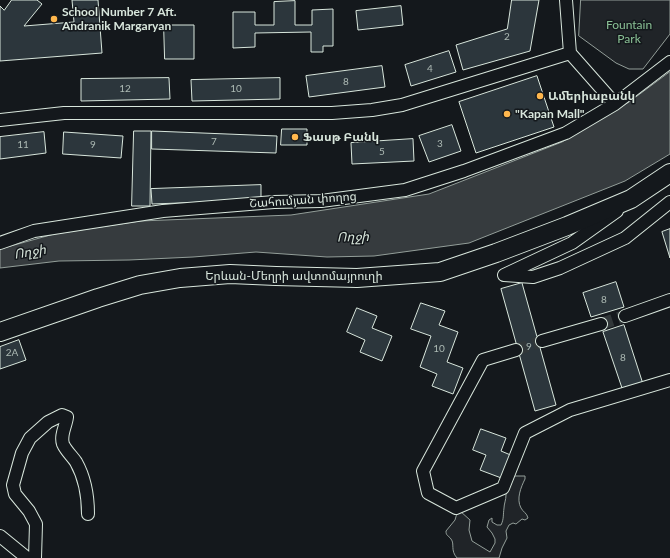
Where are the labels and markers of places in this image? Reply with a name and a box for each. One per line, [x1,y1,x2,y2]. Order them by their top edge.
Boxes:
place label: School Number 7 Aft. Andranik Margaryan [62,5,177,33]
marker: School Number 7 Aft. Andranik Margaryan [49,14,59,24]
place label: Ամերիաբանկ [548,89,635,103]
marker: Ամերիաբանկ [535,91,545,101]
place label: "Kapan Mall" [515,107,585,121]
marker: "Kapan Mall" [502,109,512,119]
place label: Ֆասթ Բանկ [303,130,379,144]
marker: Ֆասթ Բանկ [290,132,300,142]

